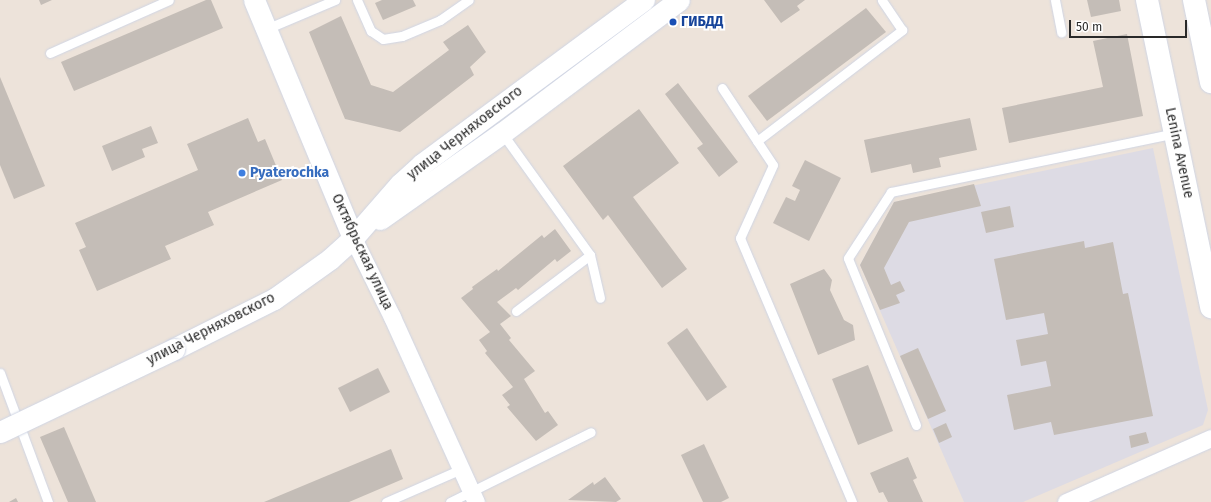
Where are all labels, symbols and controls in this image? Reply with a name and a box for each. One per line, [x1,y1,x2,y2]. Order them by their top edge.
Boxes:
scale bar [1071,12,1189,38]
place label: ГИБДД [681,14,723,30]
marker: ГИБДД [668,17,678,27]
text: 50 m [1076,20,1102,34]
street label: улица Черняховского [404,83,526,183]
street label: Lenina Avenue [1161,106,1197,200]
place label: Pyaterochka [250,165,329,181]
marker: Pyaterochka [237,168,247,178]
street label: Октябрьская улица [328,191,396,313]
street label: улица Черняховского [144,289,278,369]

